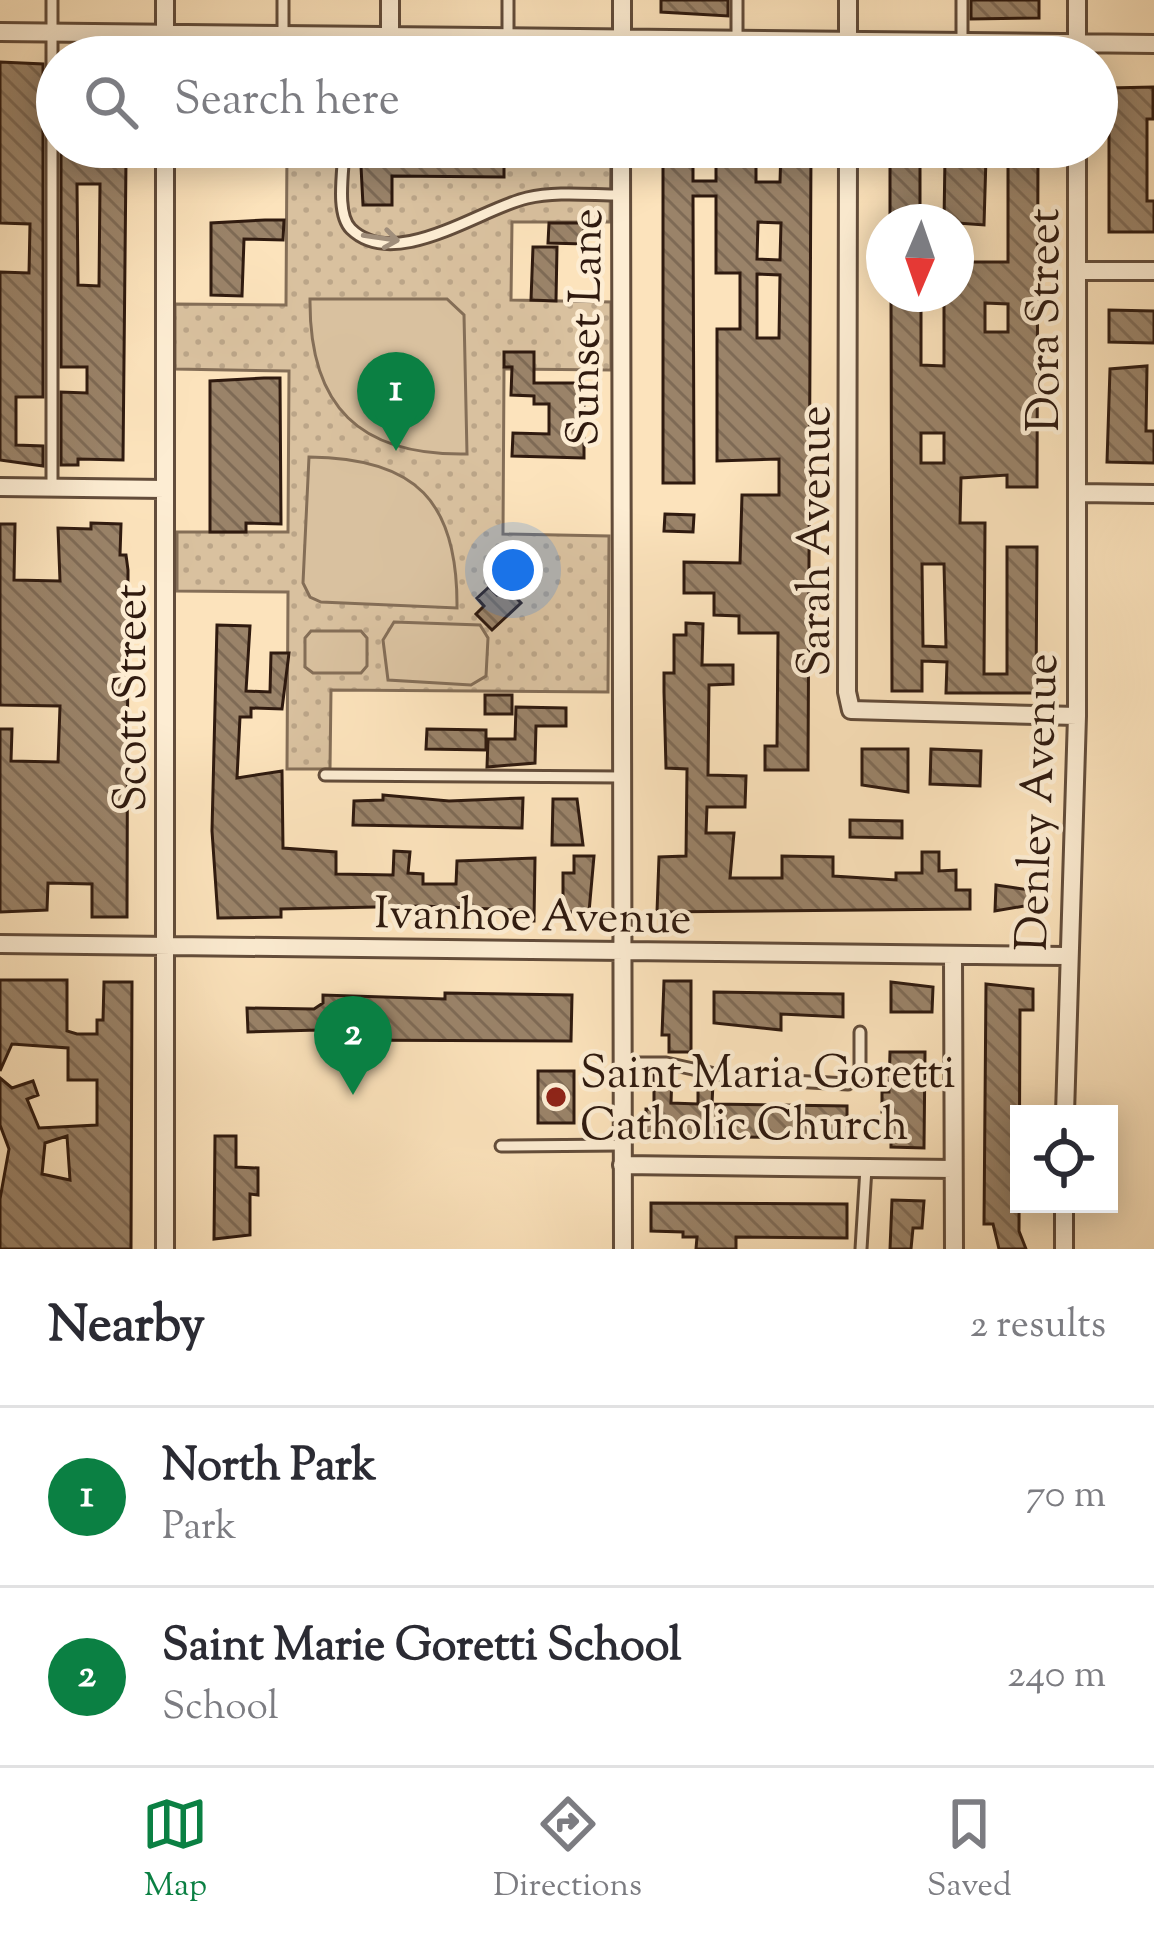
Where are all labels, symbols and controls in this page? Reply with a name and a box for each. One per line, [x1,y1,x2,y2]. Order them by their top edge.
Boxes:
search box [36,36,1118,168]
icon: search [78,69,144,135]
text: Search here [174,70,400,135]
north arrow [866,204,974,312]
street label: Sunset Lane [554,208,623,447]
street label: Dora Street [1015,208,1080,432]
one-way arrow [361,227,400,250]
pin: 1 [357,352,435,451]
street label: Sarah Avenue [786,406,851,676]
your location [483,540,543,600]
street label: Scott Street [102,584,167,812]
street label: Denley Avenue [1003,652,1078,952]
street label: Ivanhoe Avenue [374,884,692,955]
pin: 2 [314,996,392,1095]
place label: Saint Maria Goretti Catholic Church [580,1044,956,1161]
marker: Saint Maria Goretti Catholic Church [543,1084,569,1110]
map controls [1010,1105,1118,1213]
button: locate [1010,1105,1118,1213]
text: Nearby [48,1291,205,1364]
text: 2 results [970,1299,1106,1355]
text: North Park [162,1436,376,1501]
text: 1 [80,1469,94,1525]
text: 70 m [1026,1469,1106,1525]
text: Park [162,1501,237,1557]
text: Saint Marie Goretti School [162,1616,682,1681]
text: 2 [78,1649,96,1705]
text: 240 m [1007,1649,1106,1705]
text: School [162,1681,279,1737]
tab: Map [142,1791,208,1911]
tab: Directions [493,1791,642,1911]
tab: Saved [927,1791,1012,1911]

